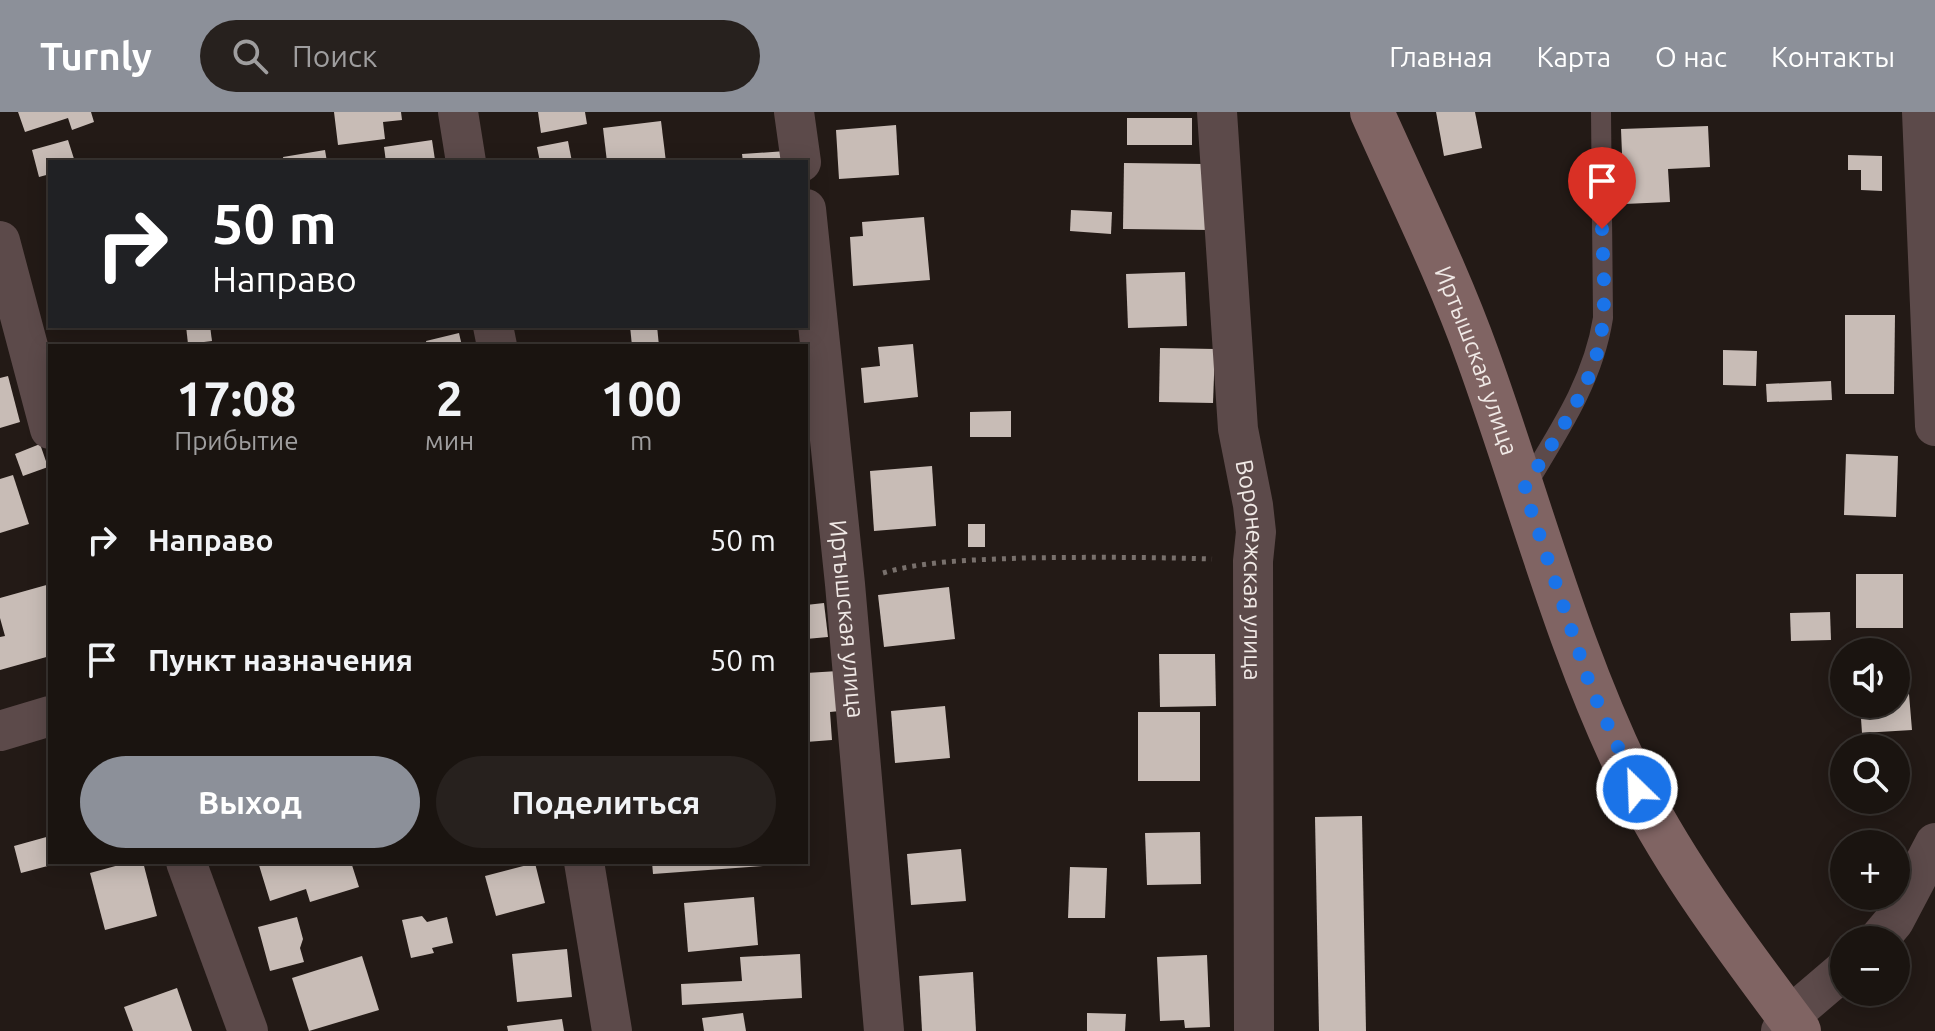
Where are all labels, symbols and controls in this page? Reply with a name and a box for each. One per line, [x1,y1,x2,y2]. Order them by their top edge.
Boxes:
search box [200,20,760,92]
icon: search [228,34,272,78]
text: Turnly [40,35,152,77]
text: Поиск [292,39,377,73]
text: Главная [1389,41,1492,72]
text: Карта [1536,41,1611,72]
text: О нас [1655,41,1727,72]
text: Контакты [1771,41,1895,72]
pin [1568,147,1636,229]
icon: arrive [1580,159,1624,203]
icon: right [80,192,184,296]
text: 50 m [212,192,337,255]
text: Направо [212,258,357,299]
street label: Иртышская улица [1430,262,1524,458]
text: 17:08 [176,371,296,425]
text: 2 [436,371,463,425]
text: 100 [601,371,682,425]
text: Прибытие [174,426,299,455]
text: мин [425,426,474,455]
text: m [630,426,652,455]
street label: Воронежская улица [1231,457,1270,681]
icon: right [80,518,124,562]
street label: Иртышская улица [825,518,870,719]
text: Направо [148,523,274,557]
text: 50 m [709,523,776,557]
icon: arrive [80,638,124,682]
map controls [1830,638,1910,1006]
button: sound [1830,638,1910,718]
text: Пункт назначения [148,643,413,677]
text: 50 m [709,643,776,677]
button: search [1830,734,1910,814]
position arrow [1595,747,1679,831]
button: Выход [80,756,420,848]
button: Поделиться [436,756,776,848]
button: + [1830,830,1910,910]
button: − [1830,926,1910,1006]

